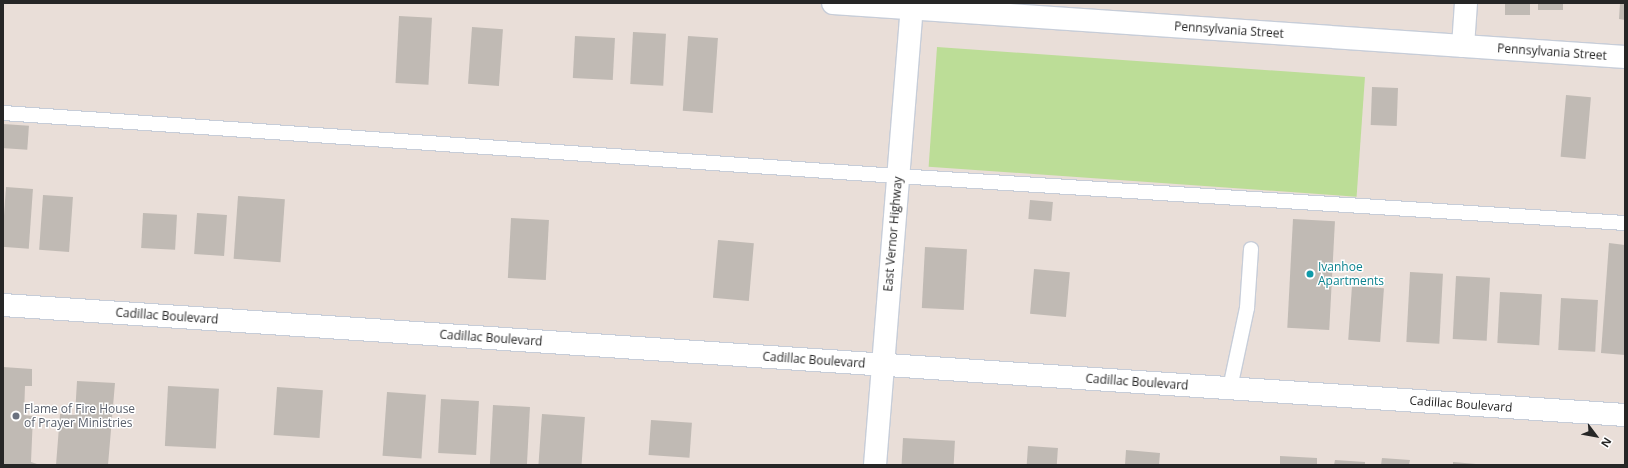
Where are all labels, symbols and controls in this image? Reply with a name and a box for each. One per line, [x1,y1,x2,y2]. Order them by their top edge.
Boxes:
street label: Pennsylvania Street [1174,19,1284,41]
street label: Pennsylvania Street [1497,41,1607,63]
street label: East Vernor Highway [881,176,905,292]
place label: Ivanhoe Apartments [1318,260,1384,288]
marker: Ivanhoe Apartments [1305,269,1315,279]
street label: Cadillac Boulevard [115,305,219,327]
street label: Cadillac Boulevard [439,327,543,349]
street label: Cadillac Boulevard [762,349,866,371]
street label: Cadillac Boulevard [1085,371,1189,393]
street label: Cadillac Boulevard [1409,393,1513,415]
place label: Flame of Fire House of Prayer Ministries [24,402,135,430]
marker: Flame of Fire House of Prayer Ministries [11,411,21,421]
north arrow [1576,416,1616,456]
text: N [1598,435,1615,450]

